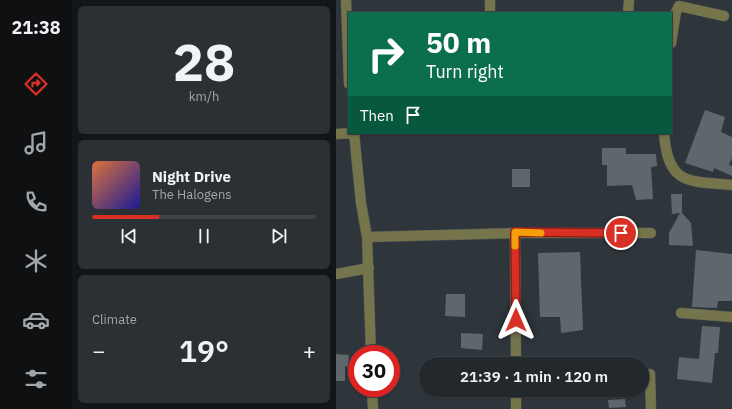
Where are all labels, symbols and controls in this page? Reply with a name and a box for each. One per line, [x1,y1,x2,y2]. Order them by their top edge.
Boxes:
text: 21:38 [11,16,61,39]
text: 50 m [426,24,491,61]
text: 28 [173,28,235,95]
icon: right [360,28,412,80]
text: Turn right [426,60,504,83]
icon: directions [22,70,50,98]
text: km/h [189,88,219,105]
icon: arrive [402,104,424,126]
text: Then [360,106,394,125]
icon: music [22,129,50,157]
text: Night Drive [152,167,231,186]
text: The Halogens [152,186,232,203]
icon: phone [22,188,50,216]
pin [604,216,638,250]
icon: arrive [610,222,632,244]
icon: previous [118,225,140,247]
icon: pause [193,225,215,247]
icon: next [268,225,290,247]
icon: climate [22,247,50,275]
position arrow [495,299,537,341]
icon: car [22,306,50,334]
text: Climate [92,311,137,328]
text: 19° [179,331,229,370]
text: − [92,336,105,365]
text: + [303,336,316,365]
speed limit sign: 30 [348,345,400,397]
icon: filters [22,365,50,393]
text: 21:39 · 1 min · 120 m [460,367,608,386]

